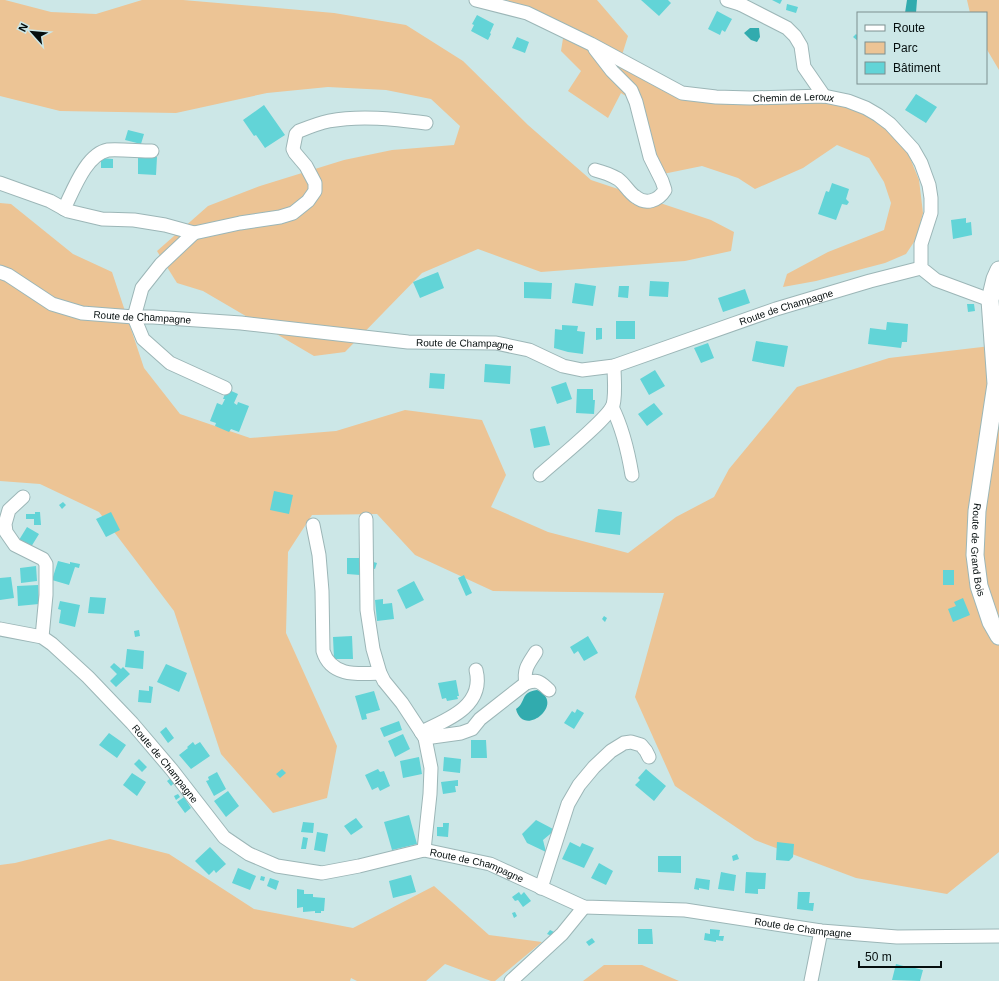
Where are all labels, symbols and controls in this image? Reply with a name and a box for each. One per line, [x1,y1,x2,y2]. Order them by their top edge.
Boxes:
north arrow [12,12,52,52]
legend [857,12,987,84]
text: N [16,21,30,34]
text: Route [893,21,925,35]
text: Parc [893,41,918,55]
text: Bâtiment [893,61,941,75]
street label: Chemin de Leroux [753,91,835,104]
street label: Route de Champagne [738,287,835,327]
street label: Route de Champagne [93,309,192,326]
street label: Route de Champagne [416,337,515,353]
street label: Route de Grand Bois [969,502,987,598]
street label: Route de Champagne [130,722,201,805]
street label: Route de Champagne [429,846,526,885]
street label: Route de Champagne [754,916,852,939]
scale bar [859,943,941,969]
text: 50 m [865,950,892,964]

